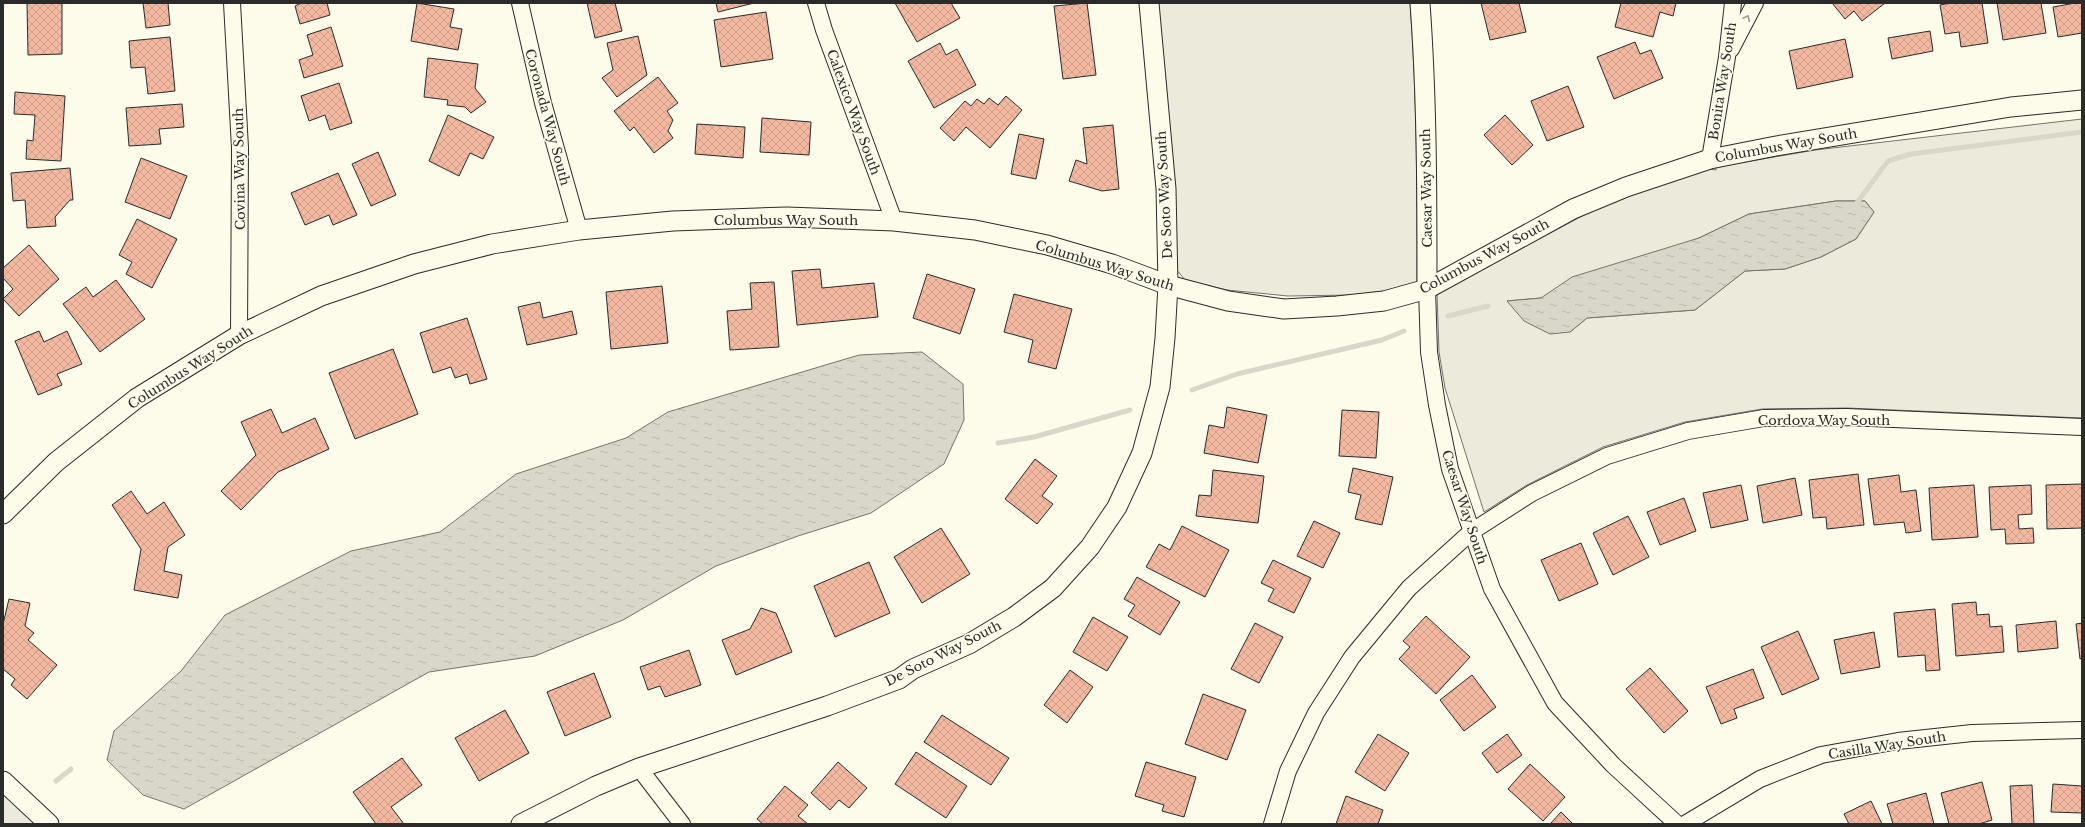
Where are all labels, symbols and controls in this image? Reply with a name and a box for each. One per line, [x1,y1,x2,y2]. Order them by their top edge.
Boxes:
one-way arrow [1742,15,1750,22]
street label: Bonita Way South [1705,21,1740,141]
street label: Coronada Way South [521,47,574,187]
street label: Calexico Way South [823,47,884,177]
street label: Covina Way South [230,108,249,230]
street label: Columbus Way South [1714,125,1859,166]
street label: Caesar Way South [1417,128,1436,248]
street label: De Soto Way South [1153,130,1176,260]
street label: Columbus Way South [714,212,858,229]
street label: Columbus Way South [1417,215,1552,298]
street label: Columbus Way South [1033,236,1176,295]
street label: Columbus Way South [125,322,256,413]
street label: Cordova Way South [1758,412,1890,429]
street label: Caesar Way South [1438,448,1491,567]
street label: De Soto Way South [882,617,1004,690]
street label: Casilla Way South [1827,728,1947,763]

